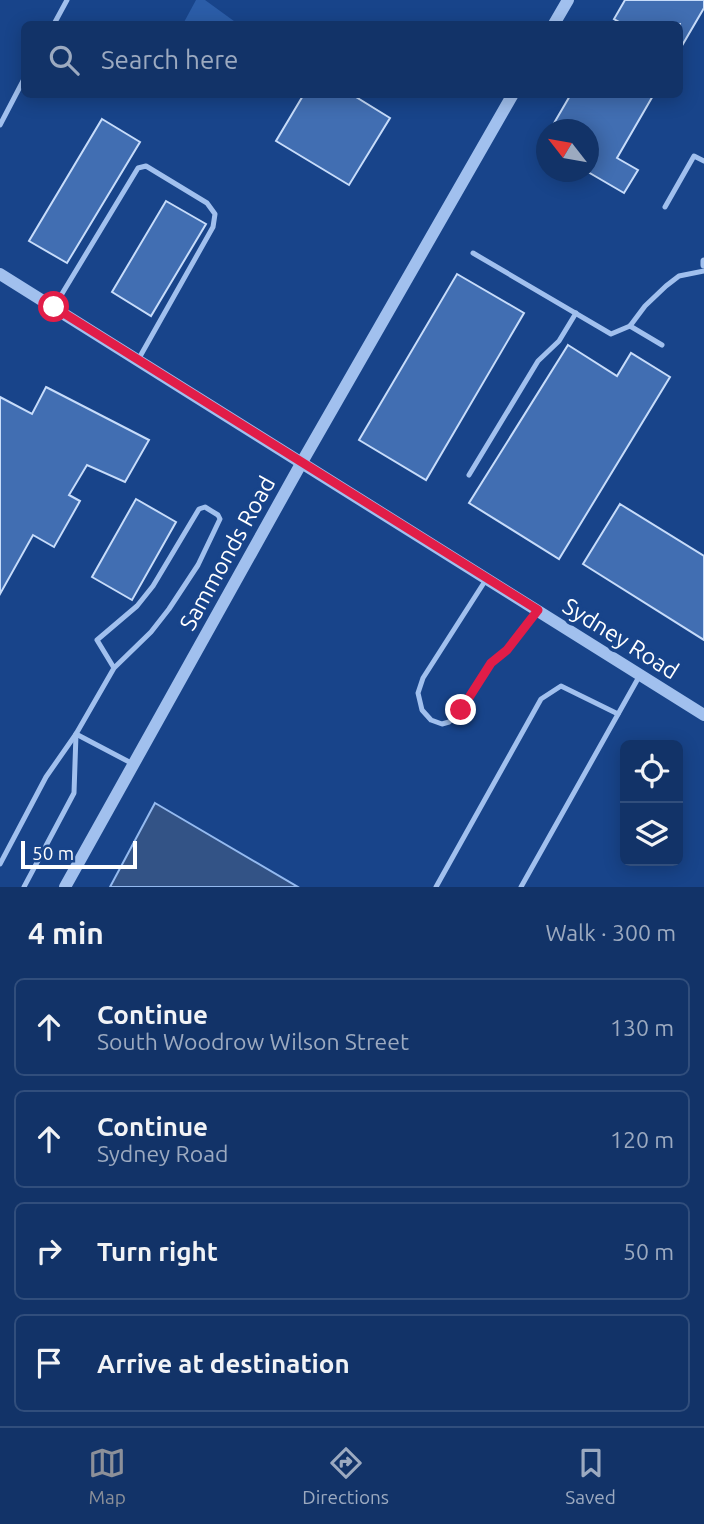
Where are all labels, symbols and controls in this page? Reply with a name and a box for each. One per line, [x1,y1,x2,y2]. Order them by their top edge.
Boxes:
search box [21,21,683,98]
icon: search [45,41,83,79]
text: Search here [101,45,238,74]
north arrow [536,119,599,182]
route start [38,291,69,322]
street label: Sammonds Road [174,472,280,634]
street label: Sydney Road [559,593,683,683]
route end [445,694,476,725]
map controls [620,740,683,866]
button: locate [620,740,683,803]
button: layers [620,803,683,866]
scale bar [21,838,136,870]
text: 50 m [32,842,74,864]
text: 4 min [28,916,104,950]
text: Walk · 300 m [545,920,676,945]
text: Continue [97,1000,208,1029]
icon: ahead [30,1008,68,1046]
text: 130 m [610,1015,674,1040]
text: South Woodrow Wilson Street [97,1029,409,1054]
text: Continue [97,1112,208,1141]
icon: ahead [30,1120,68,1158]
text: 120 m [610,1127,674,1152]
text: Sydney Road [97,1141,228,1166]
icon: right [30,1232,68,1270]
text: Turn right [97,1237,218,1266]
text: 50 m [623,1239,674,1264]
icon: arrive [30,1344,68,1382]
text: Arrive at destination [97,1349,350,1378]
tab: Map [88,1444,126,1508]
tab: Directions [302,1444,389,1508]
tab: Saved [565,1444,616,1508]

